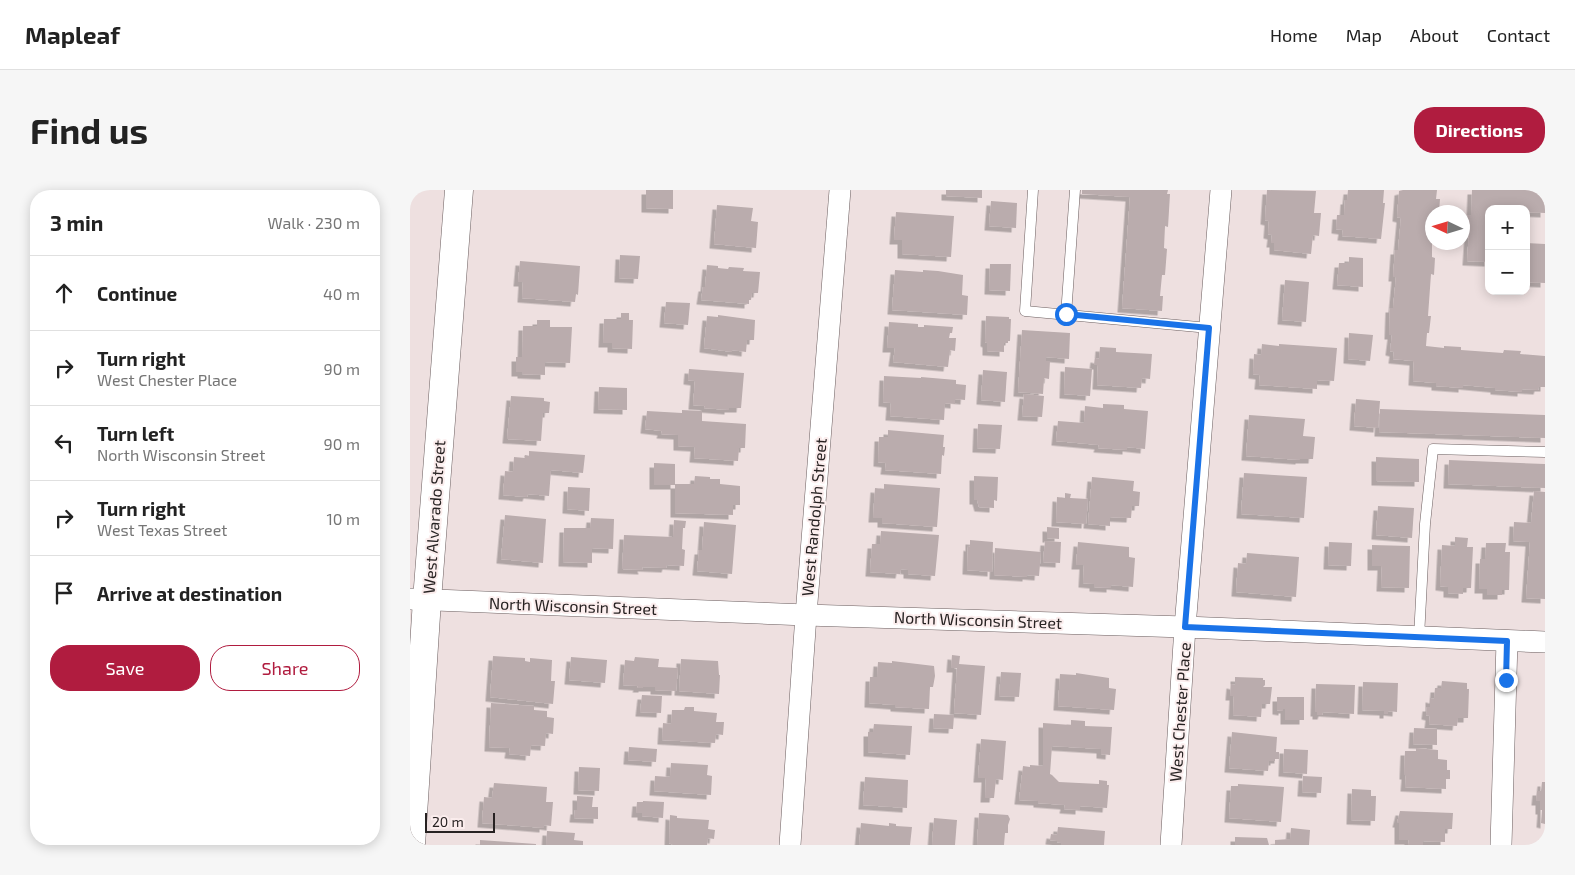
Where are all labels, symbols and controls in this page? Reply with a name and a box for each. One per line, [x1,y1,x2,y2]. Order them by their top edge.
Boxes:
text: Mapleaf [25,20,120,49]
text: Home [1270,24,1318,46]
text: Map [1346,24,1382,46]
text: About [1410,24,1459,46]
text: Contact [1487,24,1550,46]
button: Directions [1414,107,1545,153]
text: Find us [30,109,148,151]
north arrow [1425,205,1470,250]
map controls [1485,205,1530,295]
button: + [1485,205,1530,250]
text: 3 min [50,210,103,235]
text: Walk · 230 m [267,213,360,232]
button: − [1485,250,1530,295]
icon: ahead [50,279,78,307]
text: Continue [97,282,177,305]
text: 40 m [323,284,360,303]
route start [1055,303,1078,326]
text: Turn right [97,347,185,370]
icon: right [50,354,78,382]
text: 90 m [324,359,360,378]
text: West Chester Place [97,370,237,389]
text: Turn left [97,422,174,445]
icon: left [50,429,78,457]
text: 90 m [324,434,360,453]
street label: West Randolph Street [797,437,830,597]
street label: West Alvarado Street [419,440,448,594]
text: North Wisconsin Street [97,445,265,464]
text: Turn right [97,497,185,520]
icon: right [50,504,78,532]
text: 10 m [326,509,360,528]
text: West Texas Street [97,520,227,539]
icon: arrive [50,579,78,607]
text: Arrive at destination [97,582,282,605]
street label: North Wisconsin Street [489,593,657,618]
street label: North Wisconsin Street [894,607,1062,632]
street label: West Chester Place [1165,641,1194,782]
button: Save [50,645,200,691]
button: Share [210,645,360,691]
route end [1495,669,1518,692]
scale bar [425,810,495,833]
text: 20 m [432,813,464,830]

